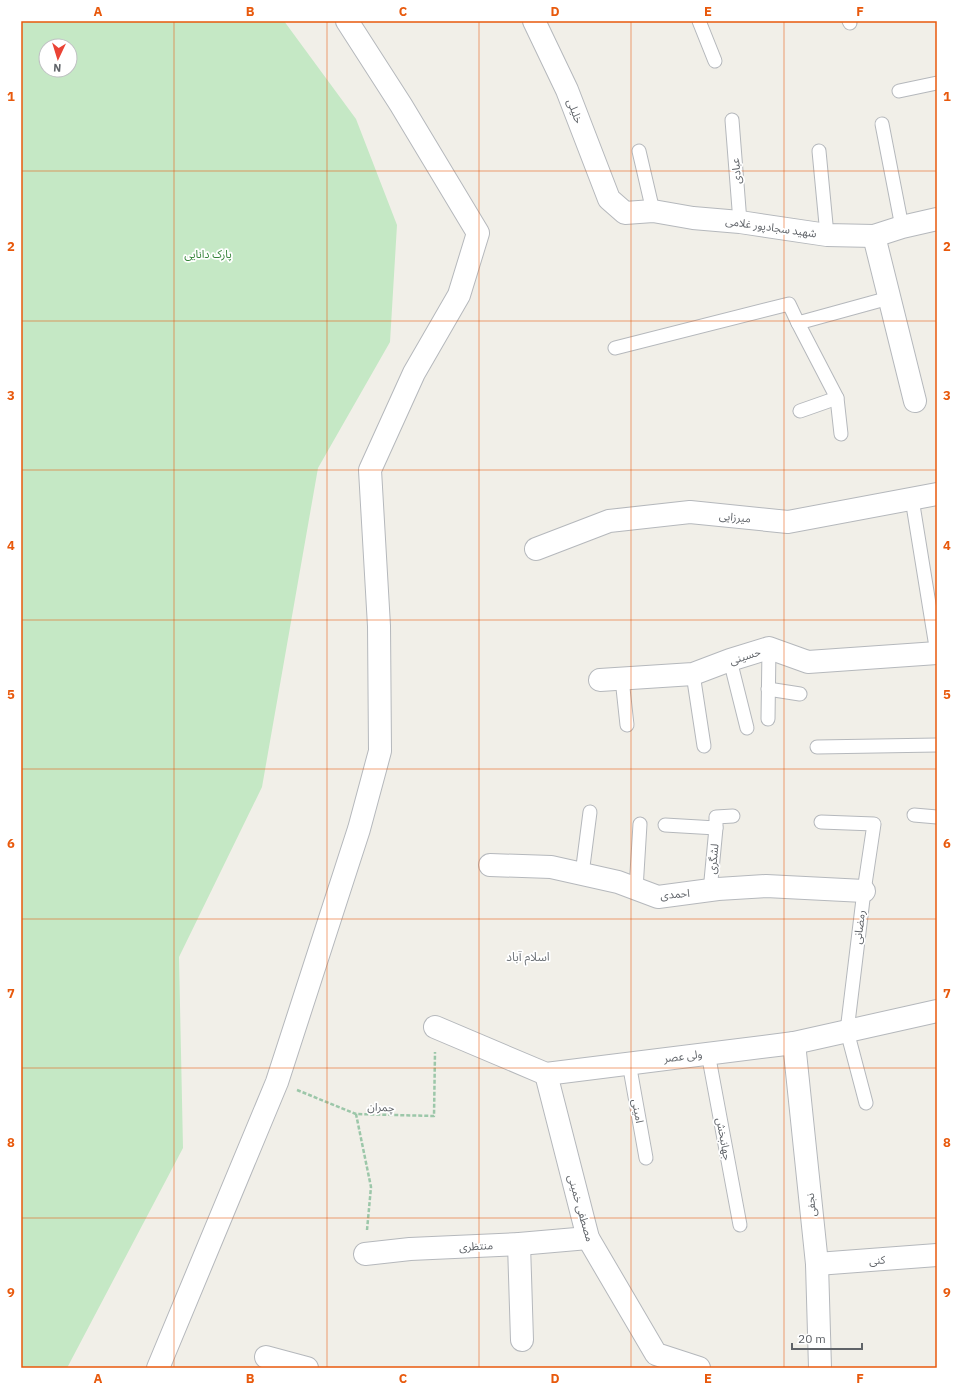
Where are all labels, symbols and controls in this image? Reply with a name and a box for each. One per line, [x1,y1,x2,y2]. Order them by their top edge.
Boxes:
text: A [94,3,103,20]
text: B [246,3,255,20]
text: C [399,3,408,20]
text: D [550,3,560,20]
text: E [704,3,712,20]
text: F [856,3,864,20]
north arrow [38,38,78,78]
text: N [53,61,62,75]
text: 1 [7,88,15,105]
text: 1 [943,88,951,105]
street label: خلیلی [564,97,586,126]
street label: عبادی [728,157,744,185]
street label: شهید سجادپور غلامی [724,214,818,241]
text: 2 [7,238,15,255]
text: 2 [943,238,951,255]
park label: پارک دانایی [184,247,232,262]
text: 3 [7,387,15,404]
text: 3 [943,387,951,404]
street label: میرزایی [718,508,752,526]
text: 4 [7,537,15,554]
text: 4 [943,537,951,554]
street label: حسینی [728,644,763,668]
text: 5 [7,686,15,703]
text: 5 [943,686,951,703]
text: 6 [7,835,15,852]
text: 6 [943,835,951,852]
street label: لشگری [704,843,722,875]
street label: احمدی [660,886,690,902]
street label: رمضانی [850,909,868,945]
district label: اسلام آباد [506,949,550,966]
text: 7 [7,985,15,1002]
text: 7 [943,985,951,1002]
street label: ولی عصر [662,1047,703,1065]
street label: امینی [629,1098,647,1124]
street label: چمران [367,1100,395,1116]
street label: جهانبخش [713,1117,735,1162]
text: 8 [7,1134,15,1151]
text: 8 [943,1134,951,1151]
street label: مصطفی خمینی [565,1173,597,1243]
street label: نجفی [803,1193,819,1217]
street label: منتظری [459,1238,494,1254]
street label: کنی [868,1252,886,1268]
text: 9 [7,1284,15,1301]
text: 9 [943,1284,951,1301]
scale bar [792,1325,862,1351]
text: 20 m [798,1331,826,1346]
text: A [94,1370,103,1387]
text: B [246,1370,255,1387]
text: C [399,1370,408,1387]
text: D [550,1370,560,1387]
text: E [704,1370,712,1387]
text: F [856,1370,864,1387]

